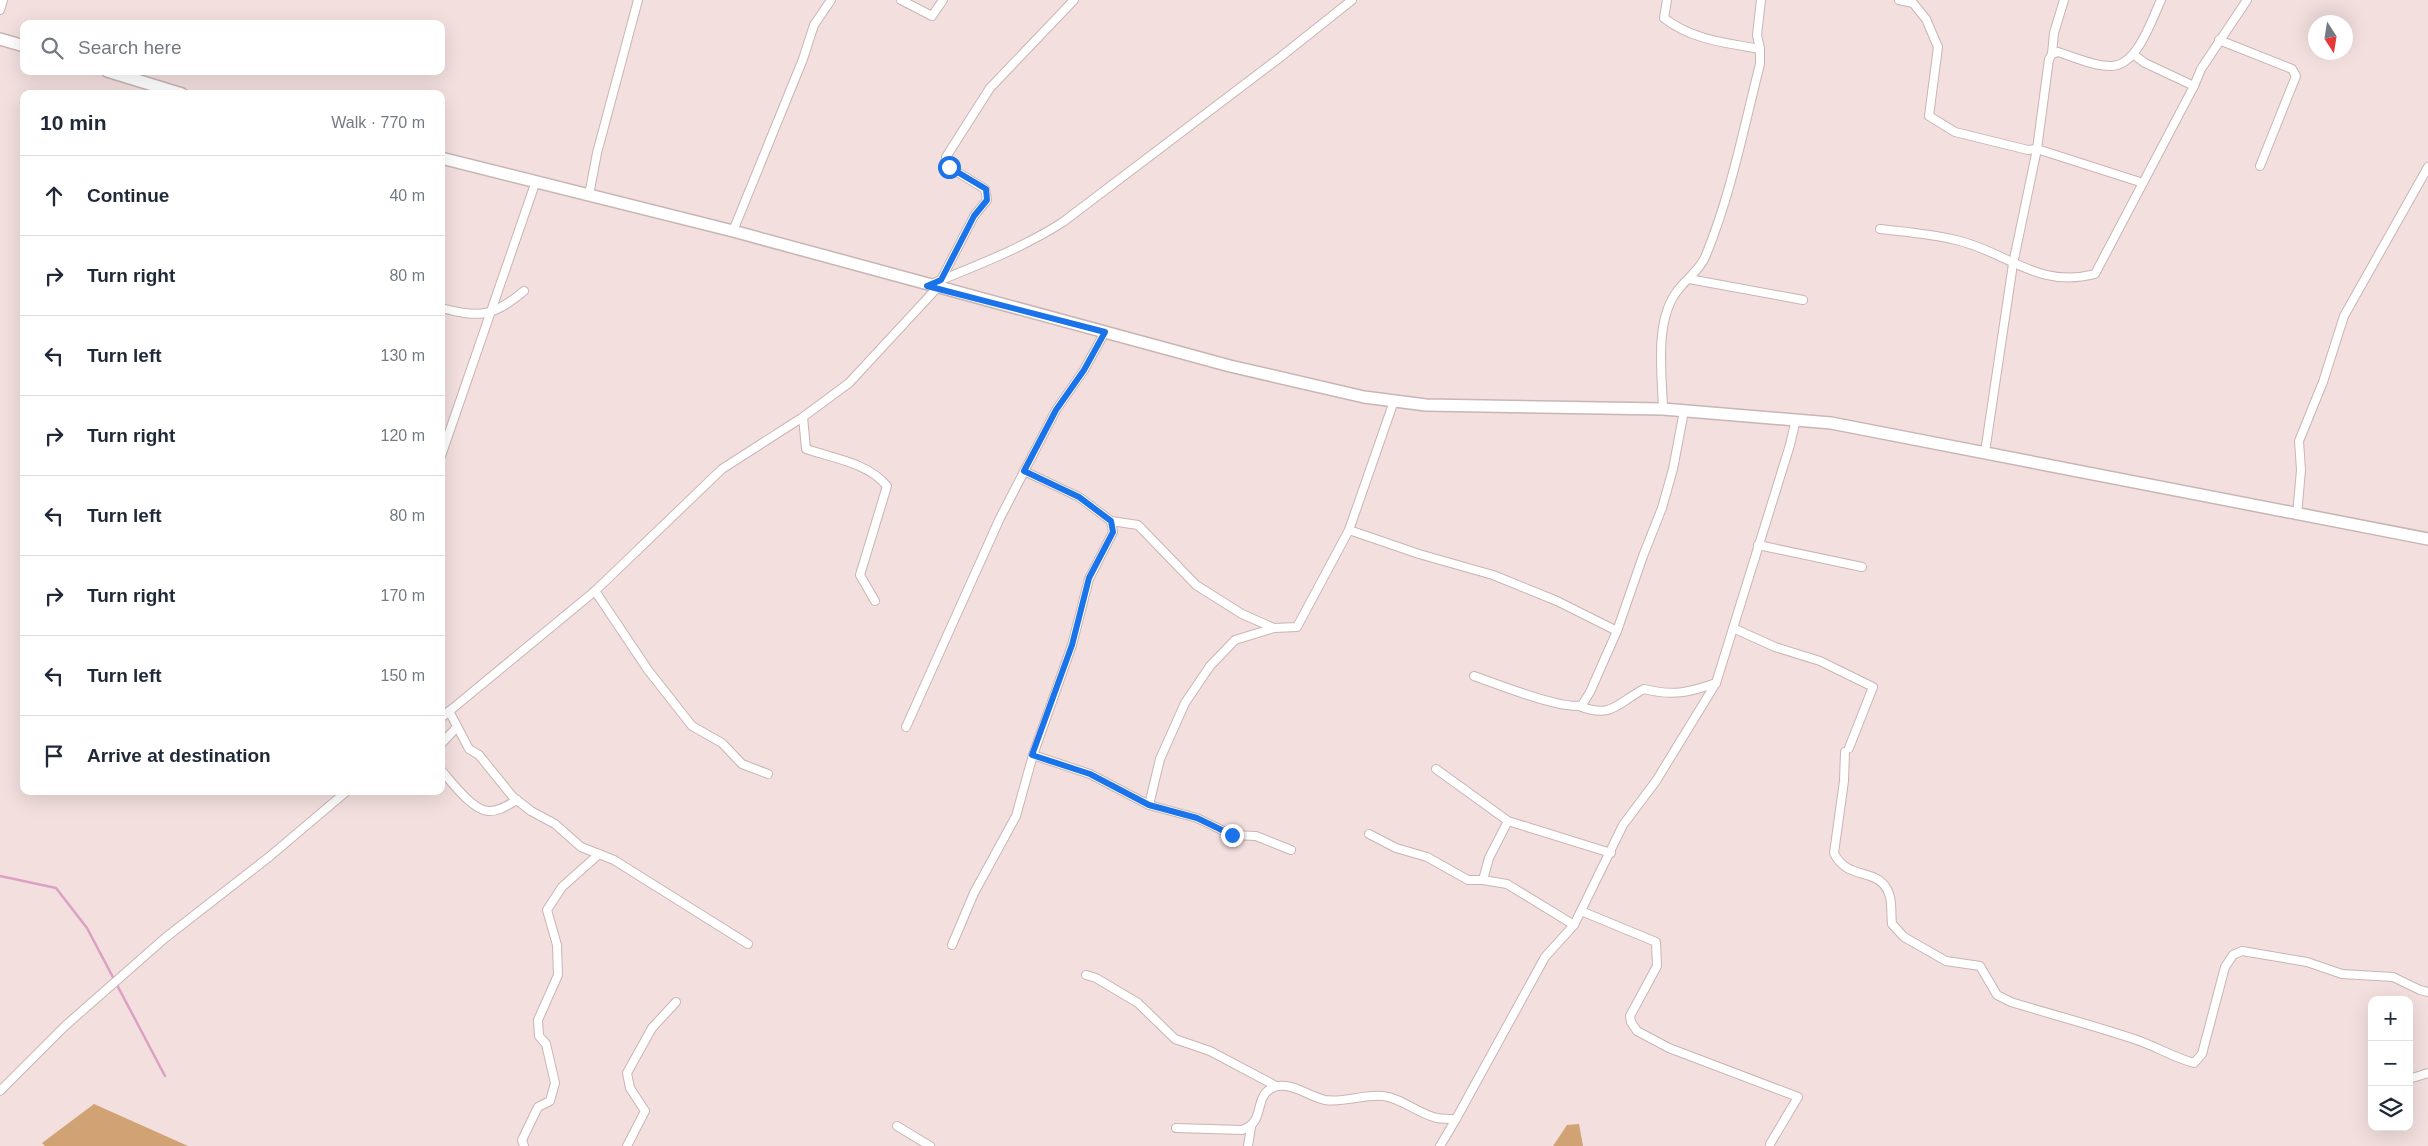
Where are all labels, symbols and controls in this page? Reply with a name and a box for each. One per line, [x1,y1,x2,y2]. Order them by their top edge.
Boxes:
north arrow [2308,15,2353,60]
search box [20,20,445,75]
icon: search [38,34,66,62]
text: Search here [78,37,182,58]
text: 10 min [40,111,107,134]
text: Walk · 770 m [331,114,425,131]
route start [938,156,961,179]
icon: ahead [40,182,68,210]
text: Continue [87,185,169,206]
text: 40 m [389,187,425,204]
icon: right [40,262,68,290]
text: Turn right [87,265,175,286]
text: 80 m [389,267,425,284]
icon: left [40,342,68,370]
text: Turn left [87,345,162,366]
text: 130 m [381,347,425,364]
icon: right [40,422,68,450]
text: Turn right [87,425,175,446]
text: 120 m [381,427,425,444]
icon: left [40,502,68,530]
text: Turn left [87,505,162,526]
text: 80 m [389,507,425,524]
icon: right [40,582,68,610]
text: Turn right [87,585,175,606]
text: 170 m [381,587,425,604]
icon: left [40,662,68,690]
text: Turn left [87,665,162,686]
text: 150 m [381,667,425,684]
icon: arrive [40,742,68,770]
text: Arrive at destination [87,745,271,766]
route end [1221,824,1244,847]
map controls [2368,996,2413,1131]
button: + [2368,996,2413,1041]
button: − [2368,1041,2413,1086]
button: layers [2368,1086,2413,1131]

